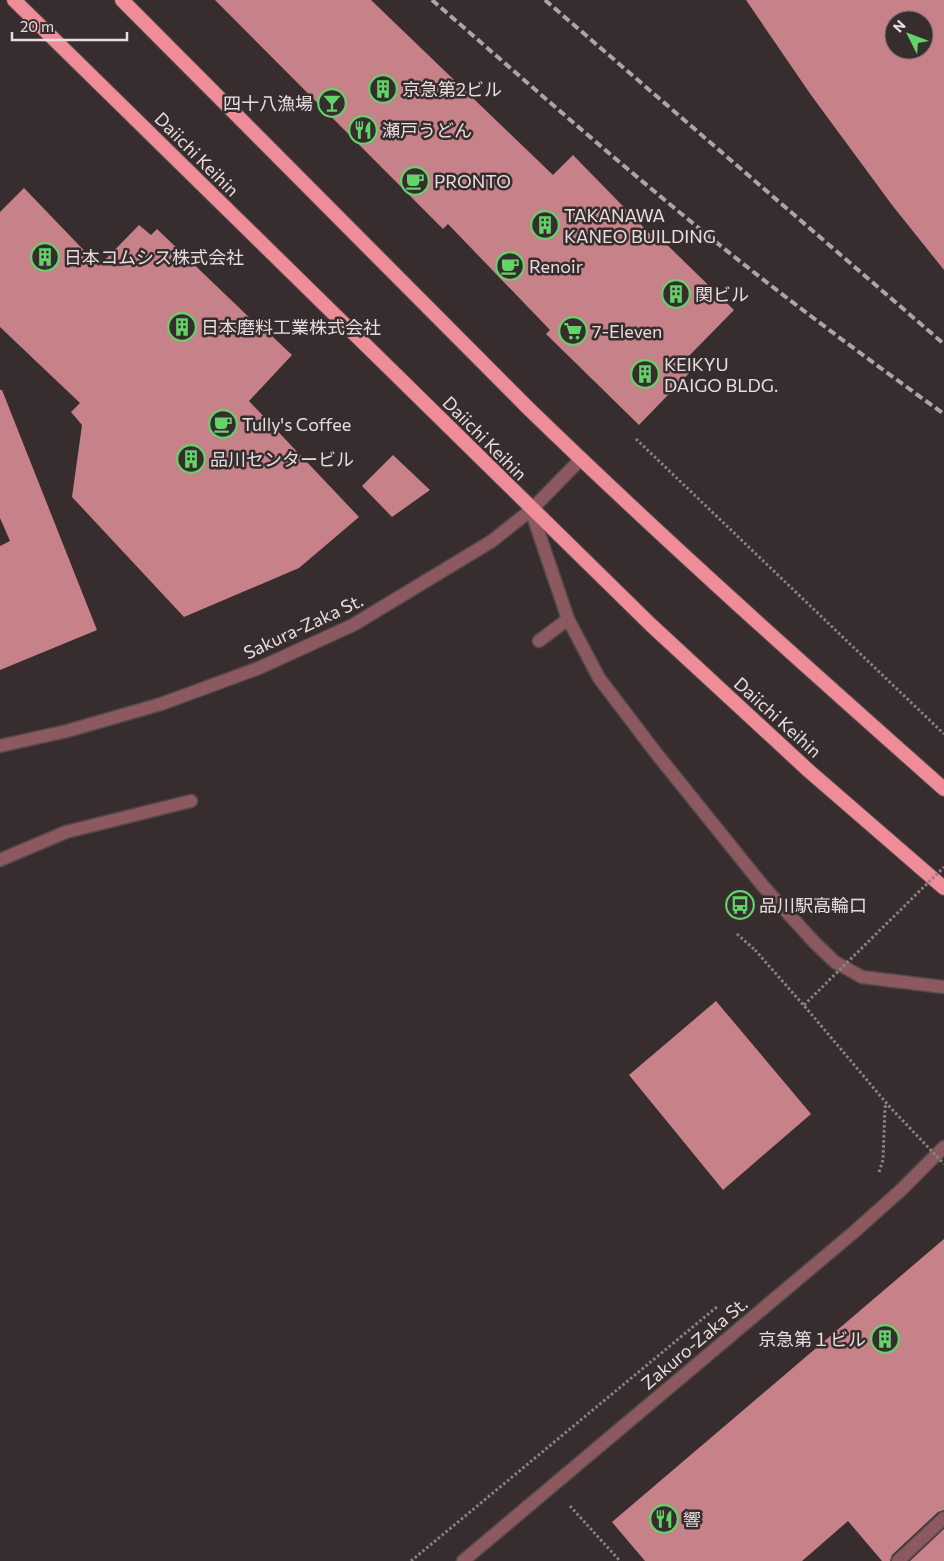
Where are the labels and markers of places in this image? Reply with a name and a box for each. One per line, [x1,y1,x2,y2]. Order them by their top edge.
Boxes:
building icon: 京急第2ビル [368,74,398,104]
place label: 京急第2ビル [402,78,502,100]
bar icon: 四十八漁場 [317,88,347,118]
place label: 四十八漁場 [223,92,313,114]
restaurant icon: 瀬戸うどん [348,115,378,145]
place label: 瀬戸うどん [382,119,472,141]
cafe icon: PRONTO [400,166,430,196]
place label: PRONTO [434,170,511,192]
place label: TAKANAWA KANEO BUILDING [564,204,716,247]
building icon: TAKANAWA KANEO BUILDING [530,210,560,240]
building icon: 日本コムシス株式会社 [30,242,60,272]
place label: 日本コムシス株式会社 [64,246,244,268]
cafe icon: Renoir [495,251,525,281]
place label: Renoir [529,255,583,277]
building icon: 関ビル [661,279,691,309]
place label: 関ビル [695,283,749,305]
building icon: 日本磨料工業株式会社 [167,312,197,342]
place label: 日本磨料工業株式会社 [201,316,381,338]
supermarket icon: 7-Eleven [558,316,588,346]
place label: 7-Eleven [592,320,662,342]
place label: KEIKYU DAIGO BLDG. [664,353,778,396]
building icon: KEIKYU DAIGO BLDG. [630,359,660,389]
cafe icon: Tully's Coffee [208,409,238,439]
place label: Tully's Coffee [242,413,351,435]
building icon: 品川センタービル [176,444,206,474]
place label: 品川センタービル [210,448,354,470]
bus stop icon: 品川駅高輪口 [725,890,755,920]
place label: 品川駅高輪口 [759,894,867,916]
building icon: 京急第１ビル [870,1324,900,1354]
place label: 京急第１ビル [758,1328,866,1350]
restaurant icon: 響 [649,1504,679,1534]
place label: 響 [683,1508,701,1530]

